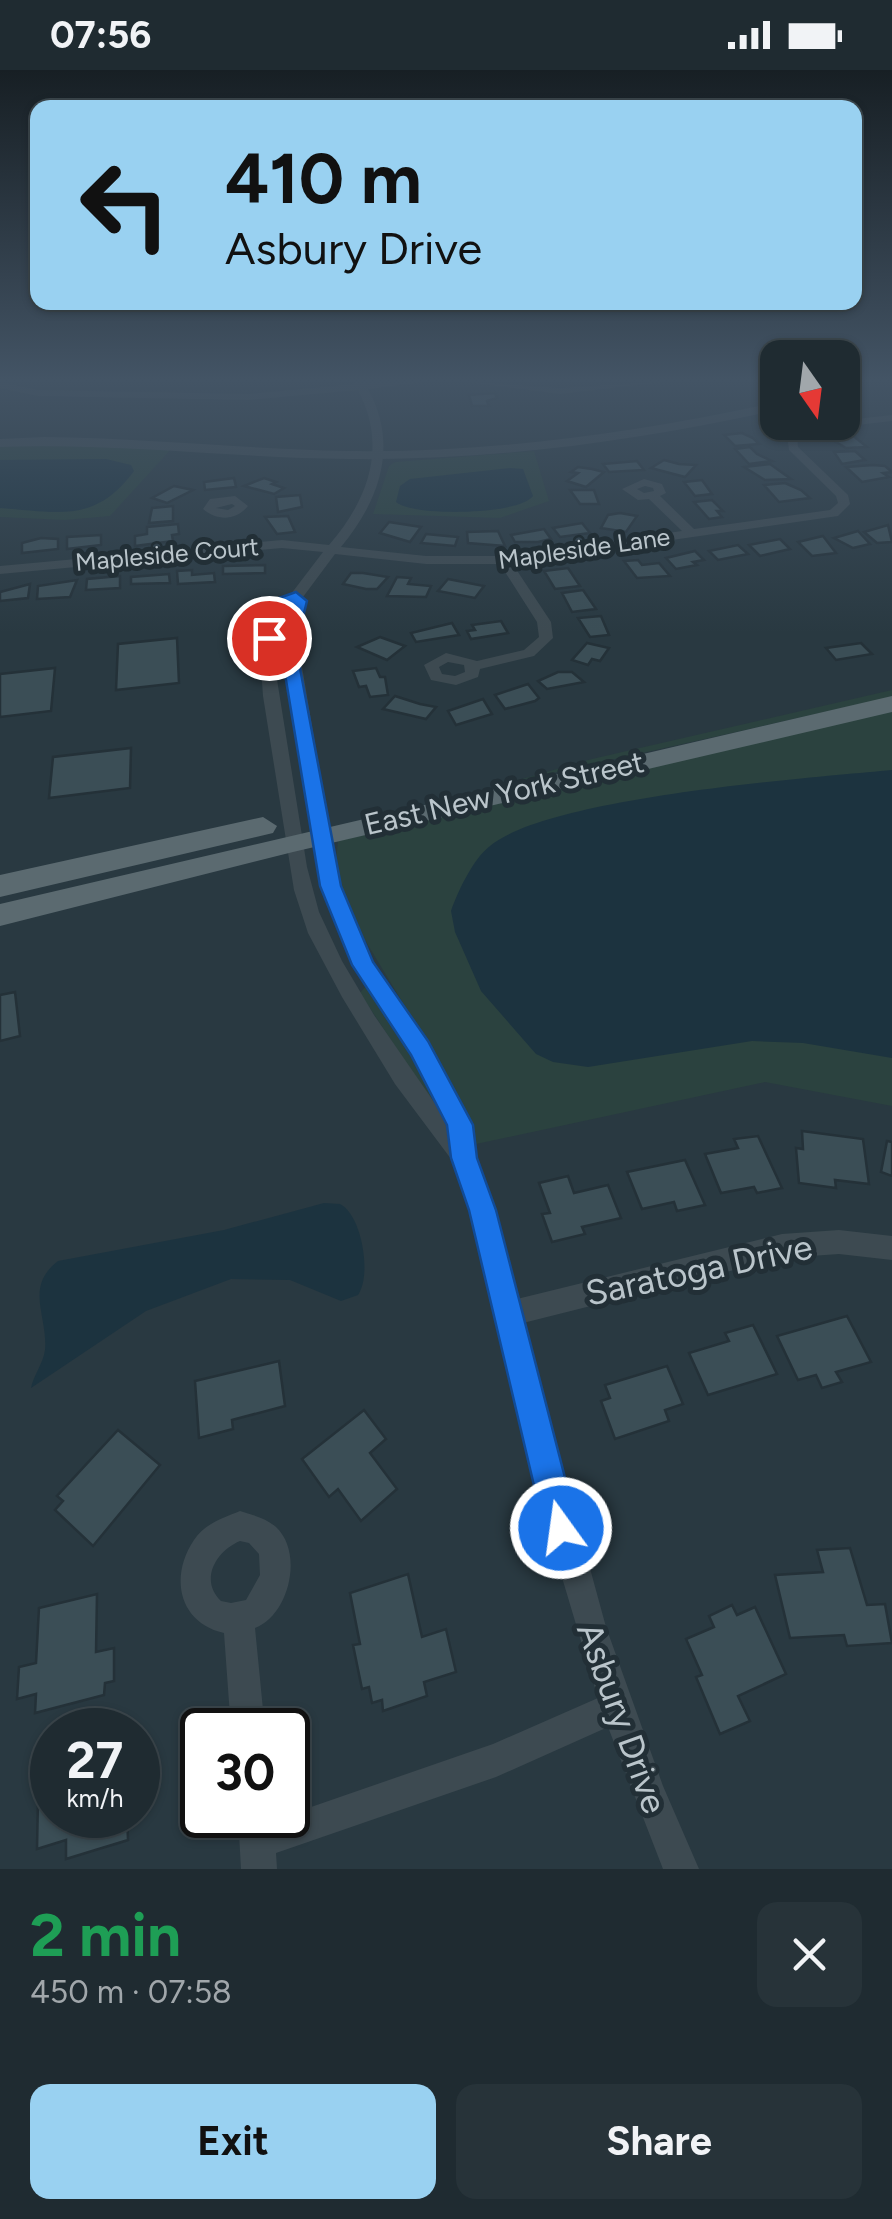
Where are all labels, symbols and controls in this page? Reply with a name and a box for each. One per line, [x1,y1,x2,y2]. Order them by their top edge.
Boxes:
text: 07:56 [50,12,151,58]
text: 410 m [225,136,422,221]
icon: left [60,140,190,270]
text: Asbury Drive [225,221,482,275]
north arrow [760,340,860,440]
map controls [760,340,860,440]
street label: Mapleside Lane [496,521,672,575]
street label: Mapleside Court [74,531,260,577]
pin [227,596,312,681]
icon: arrive [242,611,297,666]
street label: East New York Street [361,743,647,843]
street label: Saratoga Drive [582,1226,816,1314]
position arrow [509,1476,613,1580]
street label: Asbury Drive [568,1617,676,1819]
speed limit sign: 30 [180,1708,310,1838]
text: 27 [67,1730,123,1791]
text: km/h [66,1783,124,1813]
text: 2 min [30,1899,181,1971]
button: close [757,1902,862,2007]
text: 450 m · 07:58 [30,1973,232,2011]
button: Exit [30,2084,436,2199]
button: Share [456,2084,862,2199]

